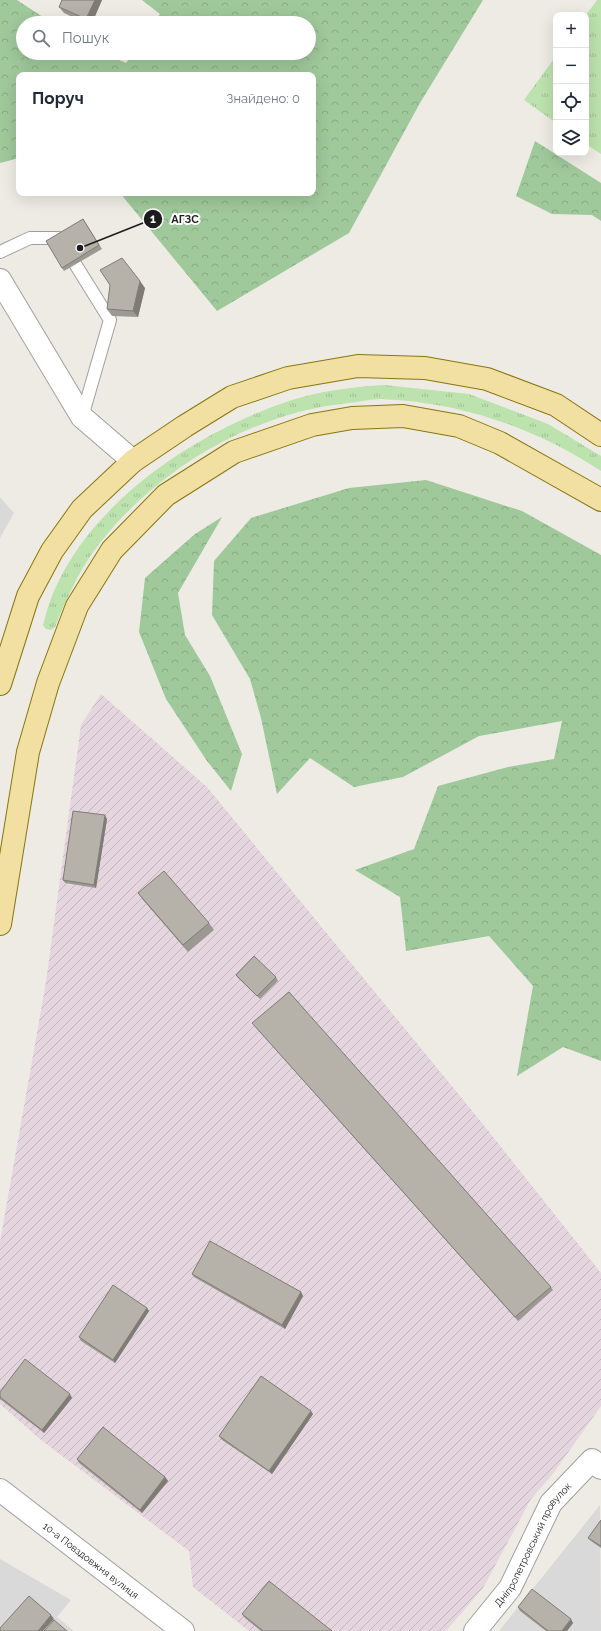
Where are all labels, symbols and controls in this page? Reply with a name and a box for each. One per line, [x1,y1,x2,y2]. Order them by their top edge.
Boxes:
map controls [553,12,589,156]
button: + [553,12,589,48]
search box [16,16,316,60]
icon: search [30,27,52,49]
text: Пошук [62,29,110,47]
button: − [553,48,589,84]
button: locate [553,84,589,120]
text: Поруч [32,88,84,108]
text: Знайдено: 0 [226,91,300,106]
button: layers [553,120,589,156]
callout: АГЗС [143,207,207,230]
text: 1 [150,212,156,226]
text: АГЗС [171,213,199,226]
street label: Дніпропетровський провулок [492,1480,573,1608]
street label: 10-а Повздовжня вулиця [41,1520,141,1600]

